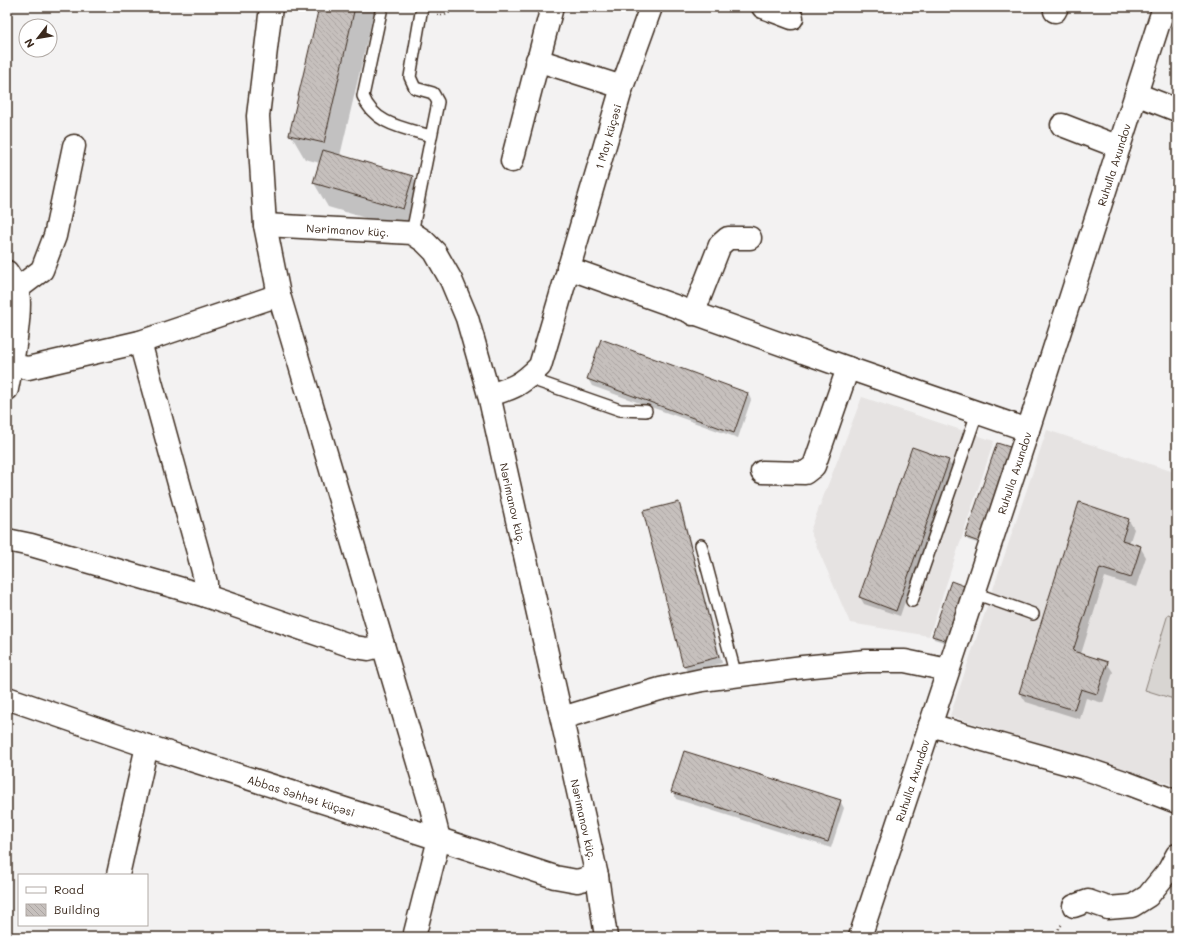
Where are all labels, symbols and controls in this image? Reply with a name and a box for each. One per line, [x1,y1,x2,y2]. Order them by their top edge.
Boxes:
north arrow [18,18,58,58]
text: N [20,36,38,51]
street label: 1 May küçəsi [591,102,624,171]
street label: Ruhulla Axundov [1093,121,1134,208]
street label: Nərimanov küç. [306,220,390,239]
street label: Ruhulla Axundov [993,429,1035,516]
street label: Nərimanov küç. [497,461,530,546]
street label: Ruhulla Axundov [891,737,933,824]
street label: Abbas Səhhət küçəsi [246,771,357,819]
street label: Nərimanov küç. [568,777,601,862]
legend [18,874,148,926]
text: Road [54,881,84,897]
text: Building [54,901,100,917]

